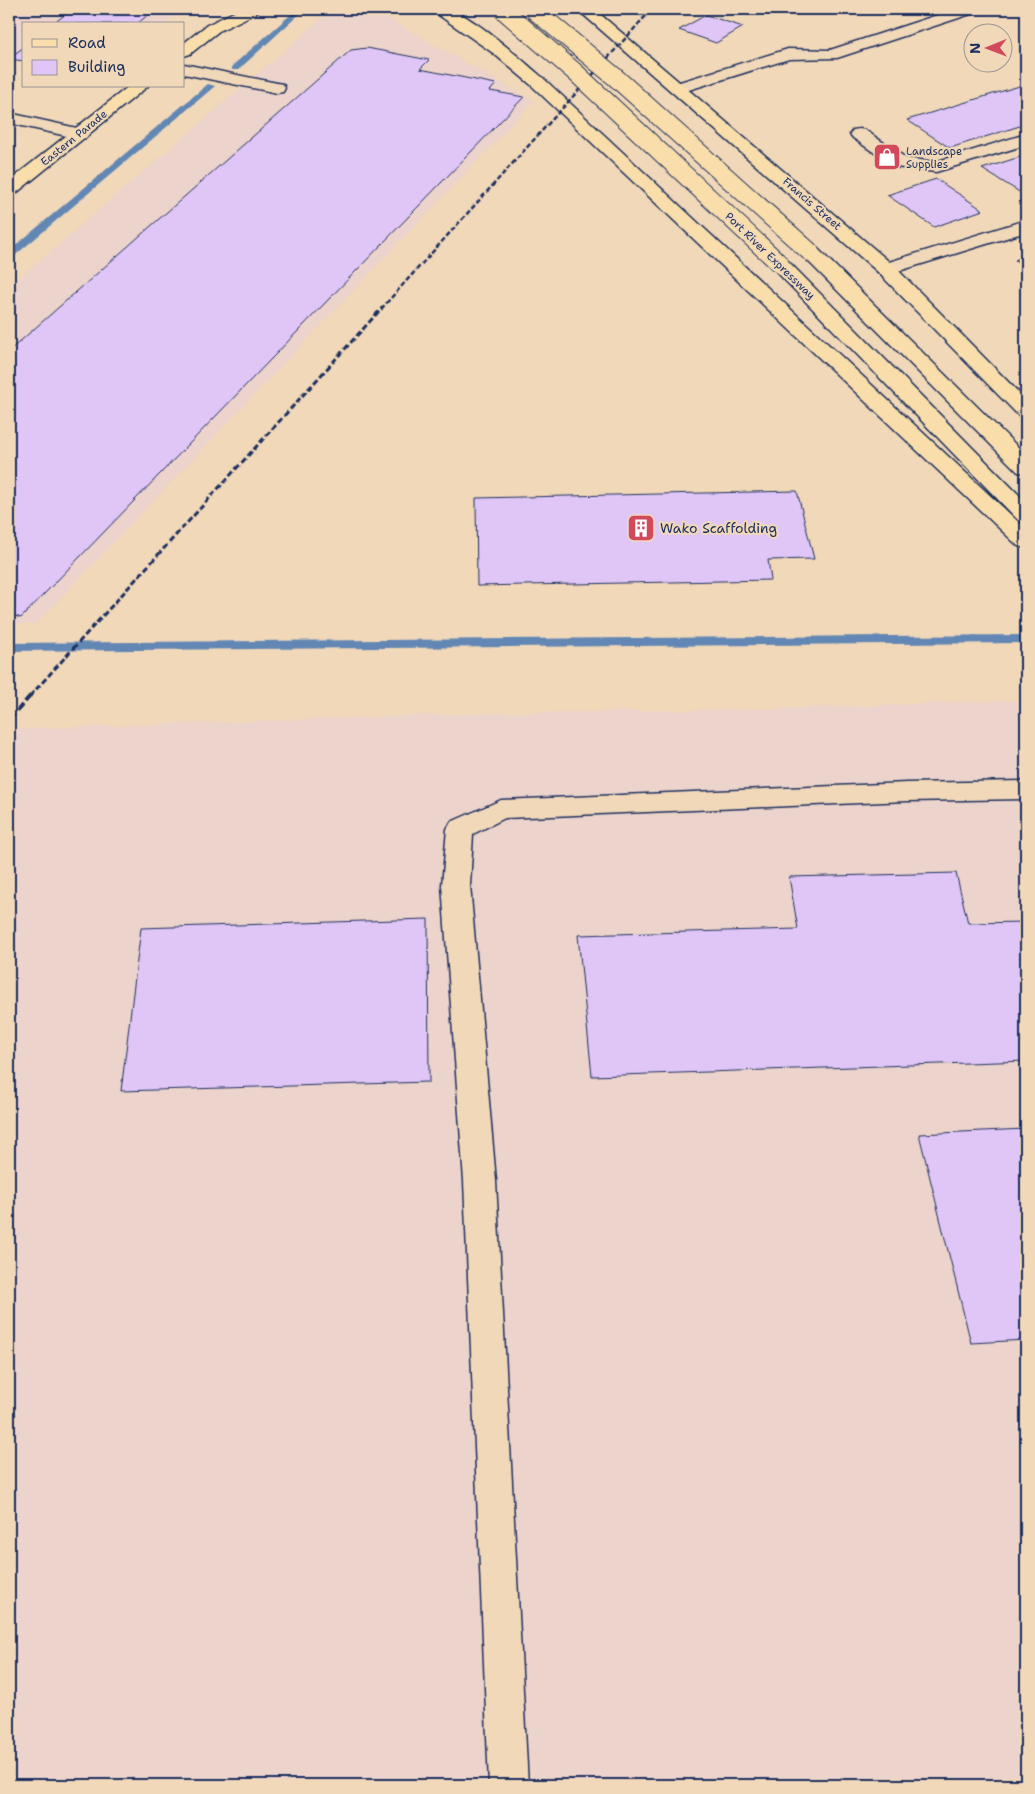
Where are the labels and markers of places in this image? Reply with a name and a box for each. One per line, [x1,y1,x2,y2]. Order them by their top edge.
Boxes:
shop icon: Landscape Supplies [872,142,902,172]
place label: Landscape Supplies [906,144,962,172]
building icon: Wako Scaffolding [626,513,656,543]
place label: Wako Scaffolding [660,519,777,537]

